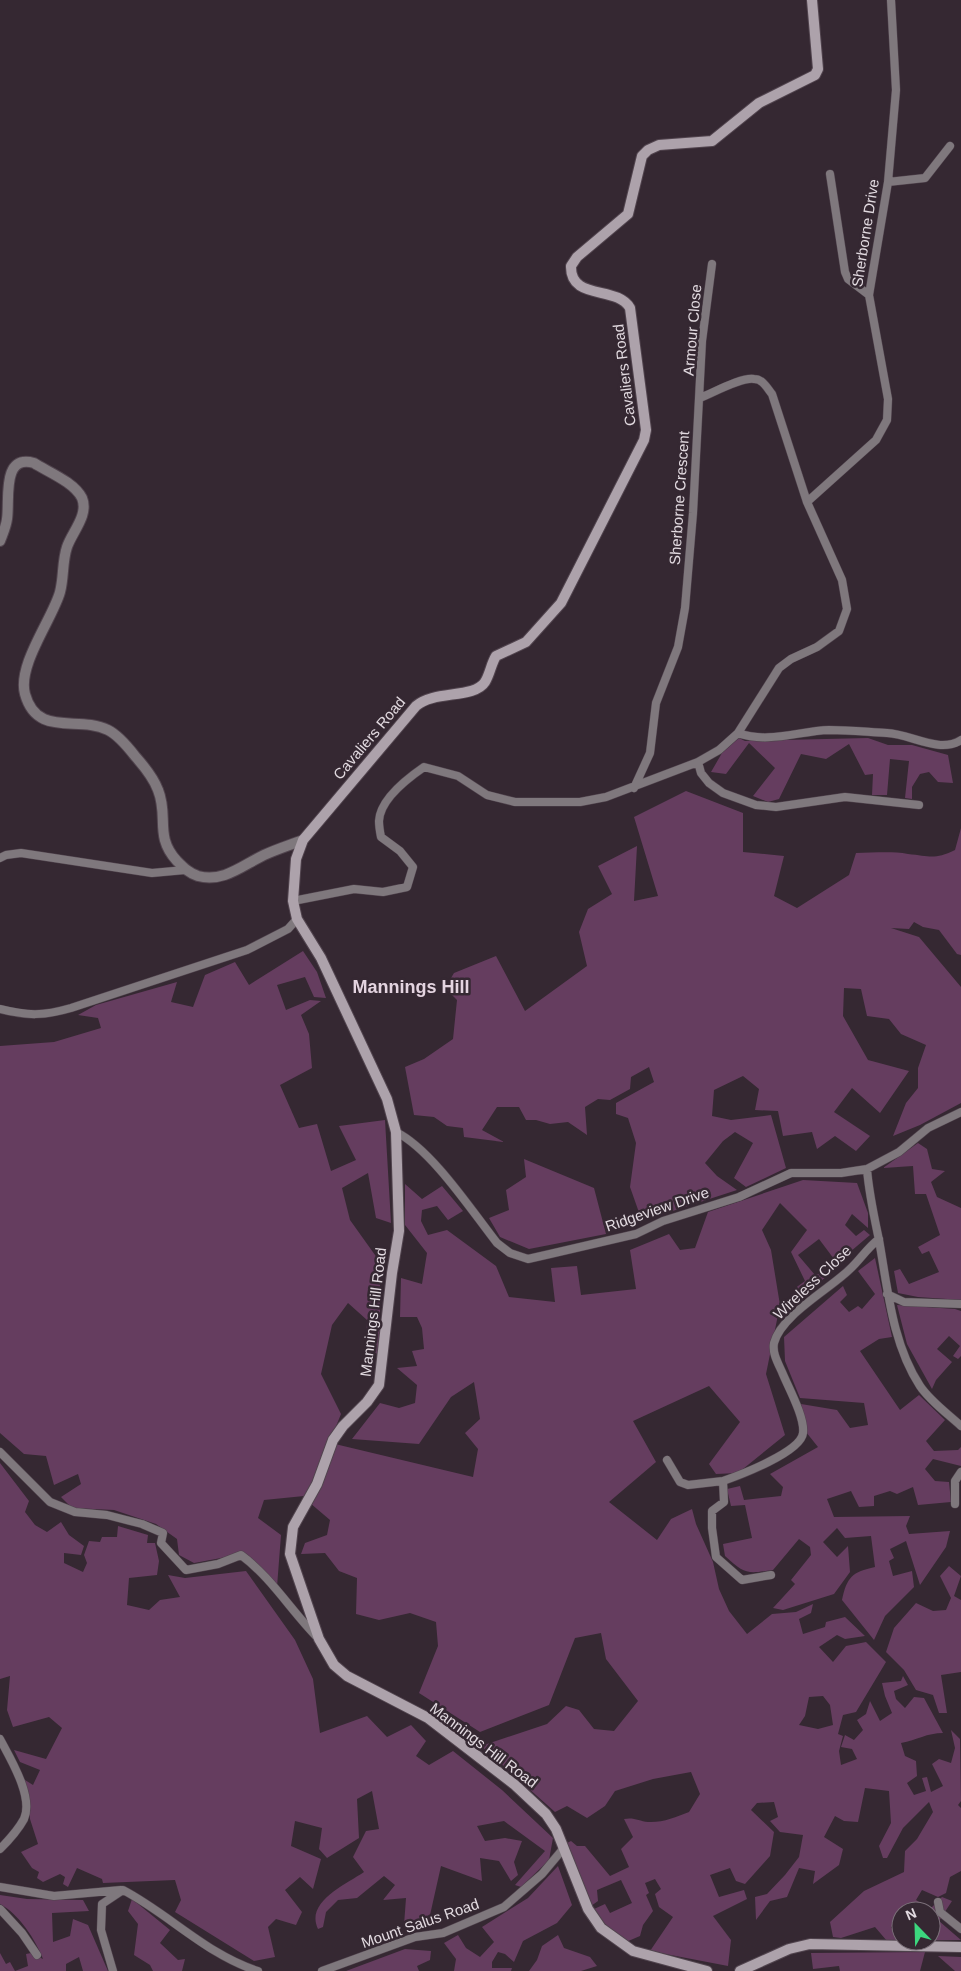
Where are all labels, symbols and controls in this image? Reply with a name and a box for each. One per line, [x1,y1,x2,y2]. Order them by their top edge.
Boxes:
street label: Sherborne Drive [848,178,882,288]
street label: Armour Close [680,284,704,376]
street label: Cavaliers Road [609,323,639,427]
street label: Sherborne Crescent [666,430,692,566]
street label: Cavaliers Road [330,693,408,783]
district label: Mannings Hill [353,977,470,997]
street label: Ridgeview Drive [603,1183,711,1235]
street label: Wireless Close [770,1242,854,1322]
street label: Mannings Hill Road [357,1246,389,1378]
street label: Mannings Hill Road [427,1699,541,1791]
street label: Mount Salus Road [359,1895,481,1951]
north arrow [891,1901,941,1951]
text: N [903,1905,919,1923]

